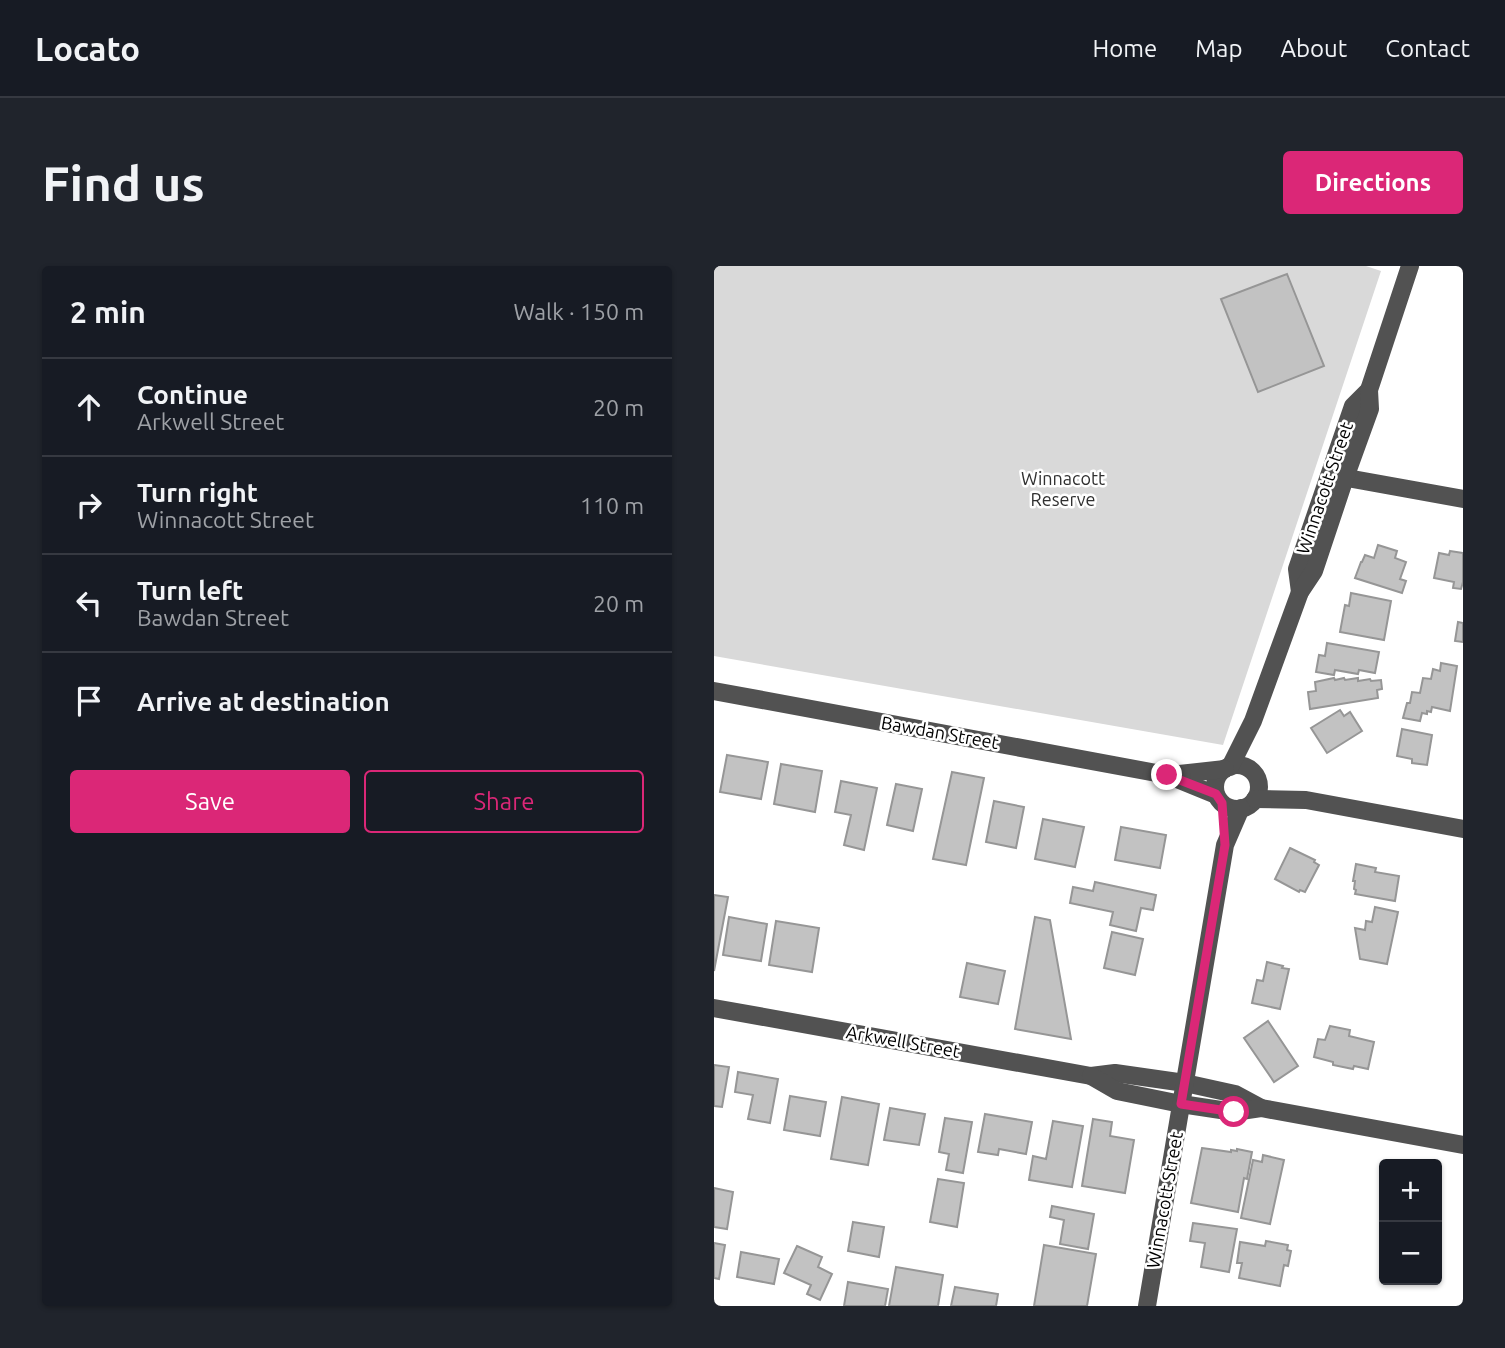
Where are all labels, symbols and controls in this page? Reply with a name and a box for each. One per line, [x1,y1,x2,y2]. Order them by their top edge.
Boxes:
text: Locato [35,30,140,67]
text: Home [1092,35,1157,62]
text: Map [1195,35,1242,62]
text: About [1280,35,1347,62]
text: Contact [1385,35,1470,62]
button: Directions [1283,151,1463,214]
text: Find us [42,155,205,210]
text: 2 min [70,295,146,329]
text: Walk · 150 m [513,299,644,324]
text: Continue [137,380,248,409]
icon: ahead [70,388,108,426]
text: 20 m [593,395,644,420]
text: Arkwell Street [137,409,284,434]
street label: Winnacott Street [1292,419,1356,556]
park label: Winnacott Reserve [1021,468,1105,509]
text: Turn right [137,478,258,507]
icon: right [70,486,108,524]
text: 110 m [580,493,644,518]
text: Winnacott Street [137,507,314,532]
text: Turn left [137,576,243,605]
icon: left [70,584,108,622]
text: 20 m [593,591,644,616]
text: Bawdan Street [137,605,289,630]
icon: arrive [70,682,108,720]
text: Arrive at destination [137,687,390,716]
street label: Bawdan Street [880,712,1001,752]
route end [1151,759,1182,790]
button: Save [70,770,350,833]
button: Share [364,770,644,833]
street label: Arkwell Street [845,1021,962,1061]
route start [1218,1096,1249,1127]
street label: Winnacott Street [1142,1130,1186,1270]
map controls [1379,1159,1442,1285]
button: + [1379,1159,1442,1222]
button: − [1379,1222,1442,1285]

